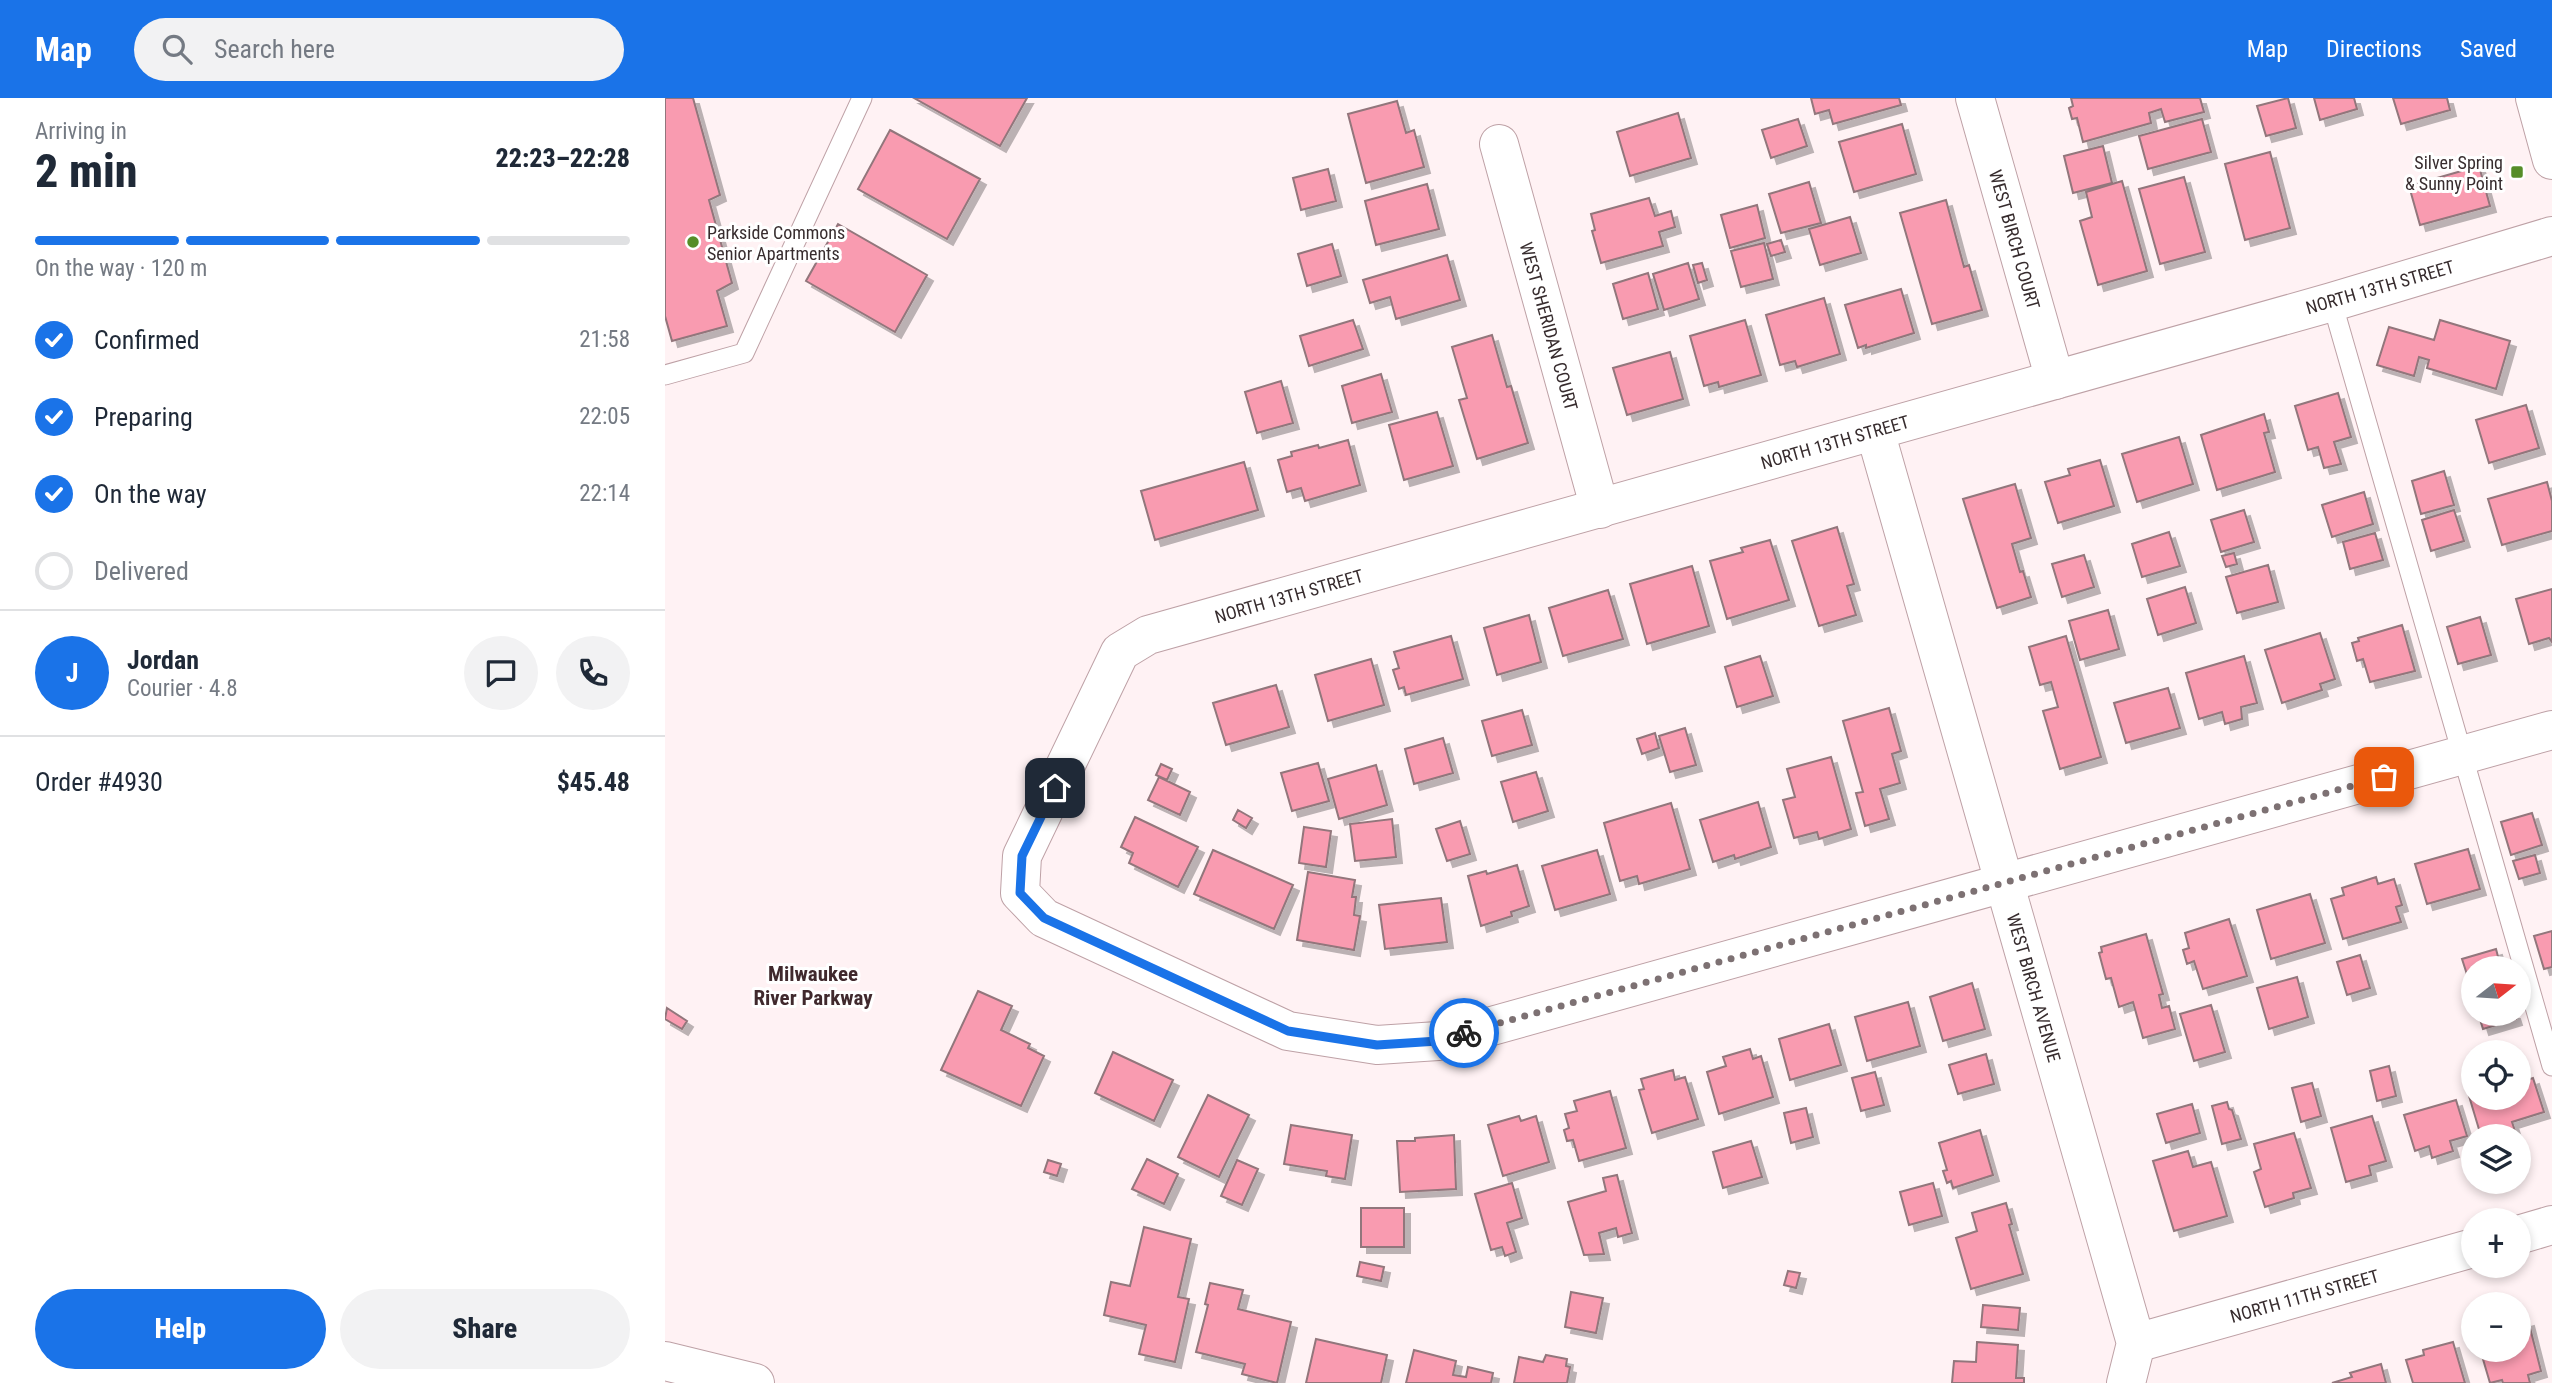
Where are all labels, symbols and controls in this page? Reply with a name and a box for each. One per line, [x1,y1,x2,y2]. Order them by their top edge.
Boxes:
search box [134,18,624,81]
text: Map [35,30,92,69]
icon: search [158,30,196,68]
text: Search here [214,34,335,64]
text: Map [2247,35,2288,63]
text: Directions [2326,35,2422,63]
text: Saved [2460,35,2517,63]
text: Arriving in [35,118,127,145]
text: 22:23–22:28 [496,143,630,173]
text: 2 min [35,144,138,198]
place label: Silver Spring & Sunny Point [2405,152,2503,194]
marker: Silver Spring & Sunny Point [2509,164,2525,180]
street label: WEST BIRCH COURT [1985,167,2045,312]
place label: Parkside Commons Senior Apartments [707,222,845,264]
marker: Parkside Commons Senior Apartments [685,234,701,250]
street label: WEST SHERIDAN COURT [1516,240,1583,413]
text: On the way · 120 m [35,255,207,282]
street label: NORTH 13TH STREET [2303,256,2457,318]
icon: check [35,321,73,359]
text: Confirmed [94,325,200,355]
text: 21:58 [579,326,630,353]
icon: check [35,398,73,436]
text: Preparing [94,402,193,432]
text: 22:05 [579,403,630,430]
street label: NORTH 13TH STREET [1758,411,1912,473]
icon: check [35,475,73,513]
text: On the way [94,479,207,509]
text: 22:14 [579,480,630,507]
text: Delivered [94,556,189,586]
street label: NORTH 13TH STREET [1212,565,1366,627]
button: chat [464,636,538,710]
button: phone [556,636,630,710]
text: Jordan [127,645,199,675]
text: J [66,658,78,688]
text: Courier · 4.8 [127,675,238,702]
pin [2354,747,2414,807]
pin [1025,758,1085,818]
icon: bag [2365,758,2403,796]
text: Order #4930 [35,767,163,797]
text: $45.48 [557,767,630,797]
icon: home [1036,769,1074,807]
street label: WEST BIRCH AVENUE [2003,911,2066,1064]
north arrow [2461,956,2531,1026]
map controls [2461,956,2531,1362]
district label: Milwaukee River Parkway [753,962,873,1010]
courier [1429,998,1499,1068]
icon: bike [1445,1014,1483,1052]
button: locate [2461,1040,2531,1110]
button: layers [2461,1124,2531,1194]
button: + [2461,1208,2531,1278]
street label: NORTH 11TH STREET [2228,1265,2381,1326]
button: Help [35,1289,326,1369]
button: Share [340,1289,630,1369]
button: − [2461,1292,2531,1362]

